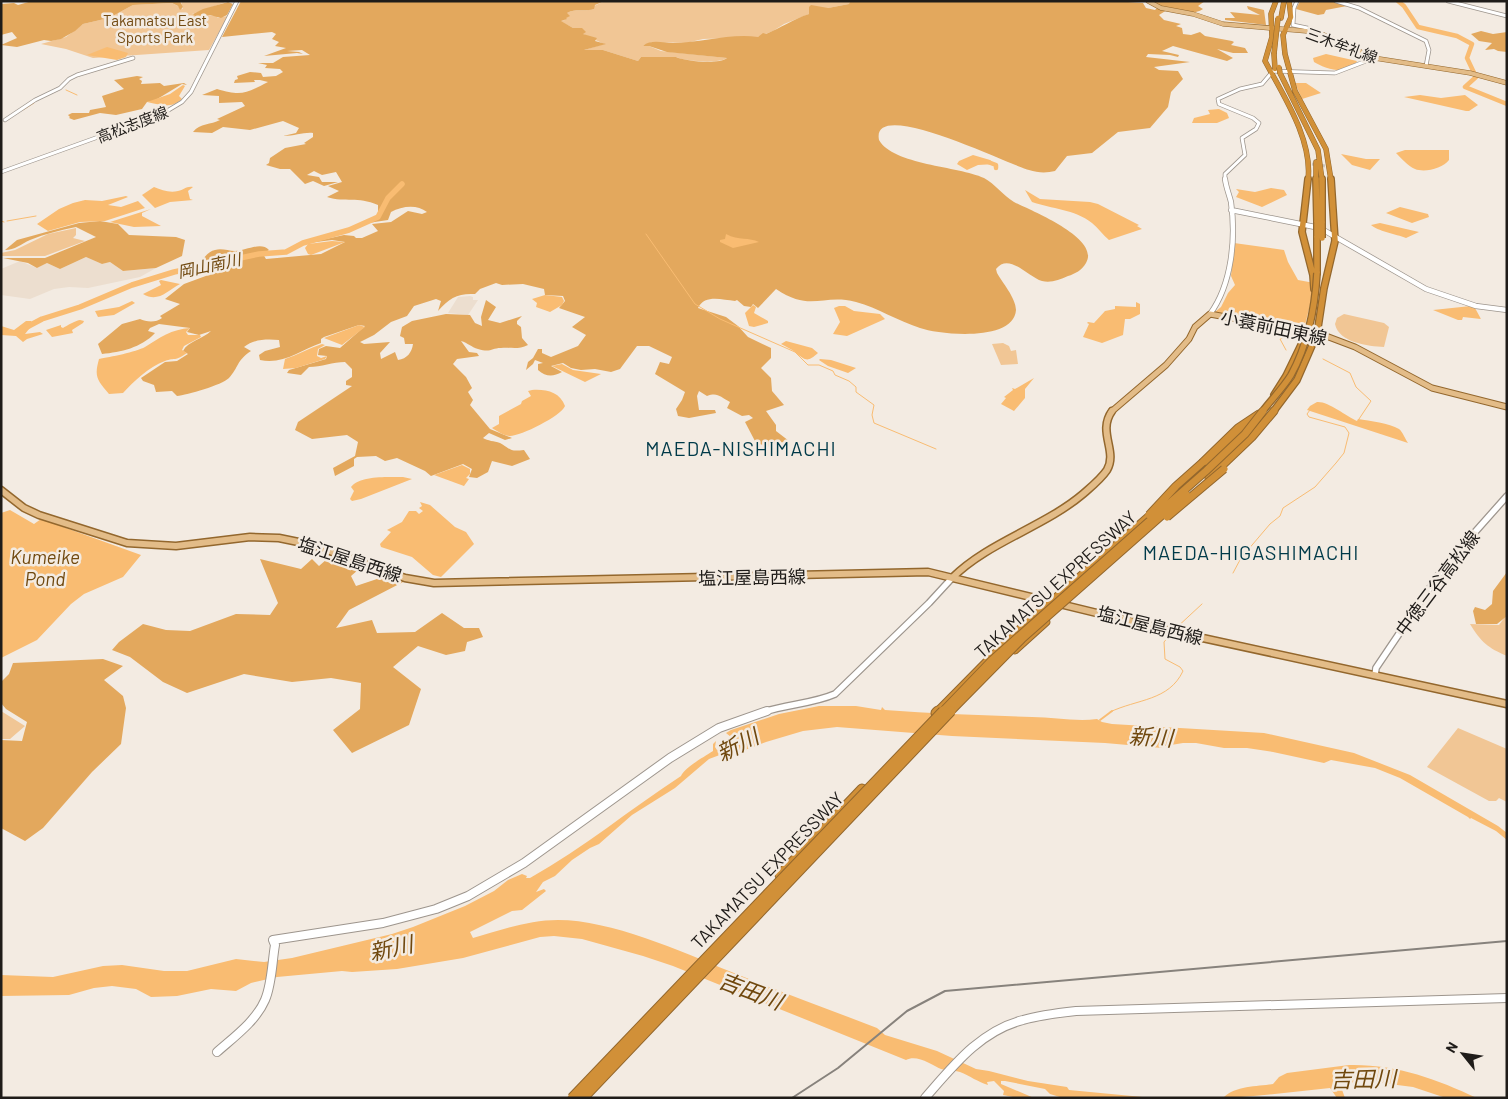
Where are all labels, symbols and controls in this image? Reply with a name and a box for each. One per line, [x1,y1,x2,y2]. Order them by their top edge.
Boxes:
park label: Takamatsu East Sports Park [103,11,207,46]
street label: 三木牟礼線 [1304,24,1380,66]
street label: 高松志度線 [94,102,170,146]
water label: 岡山南川 [176,249,244,281]
street label: 小蓑前田東線 [1219,305,1329,349]
district label: MAEDA-NISHIMACHI [645,436,837,460]
street label: TAKAMATSU EXPRESSWAY [970,506,1140,662]
street label: 中徳三谷高松線 [1390,526,1484,640]
street label: 塩江屋島西線 [295,532,405,586]
district label: MAEDA-HIGASHIMACHI [1143,540,1359,564]
water label: Kumeike Pond [10,545,80,590]
street label: 塩江屋島西線 [698,565,806,589]
street label: 塩江屋島西線 [1095,601,1205,649]
water label: 新川 [711,722,764,766]
water label: 新川 [1128,722,1176,750]
street label: TAKAMATSU EXPRESSWAY [686,787,848,953]
water label: 新川 [367,929,417,964]
water label: 吉田川 [716,966,788,1015]
north arrow [1438,1029,1488,1079]
text: N [1442,1039,1461,1056]
water label: 吉田川 [1330,1064,1398,1092]

